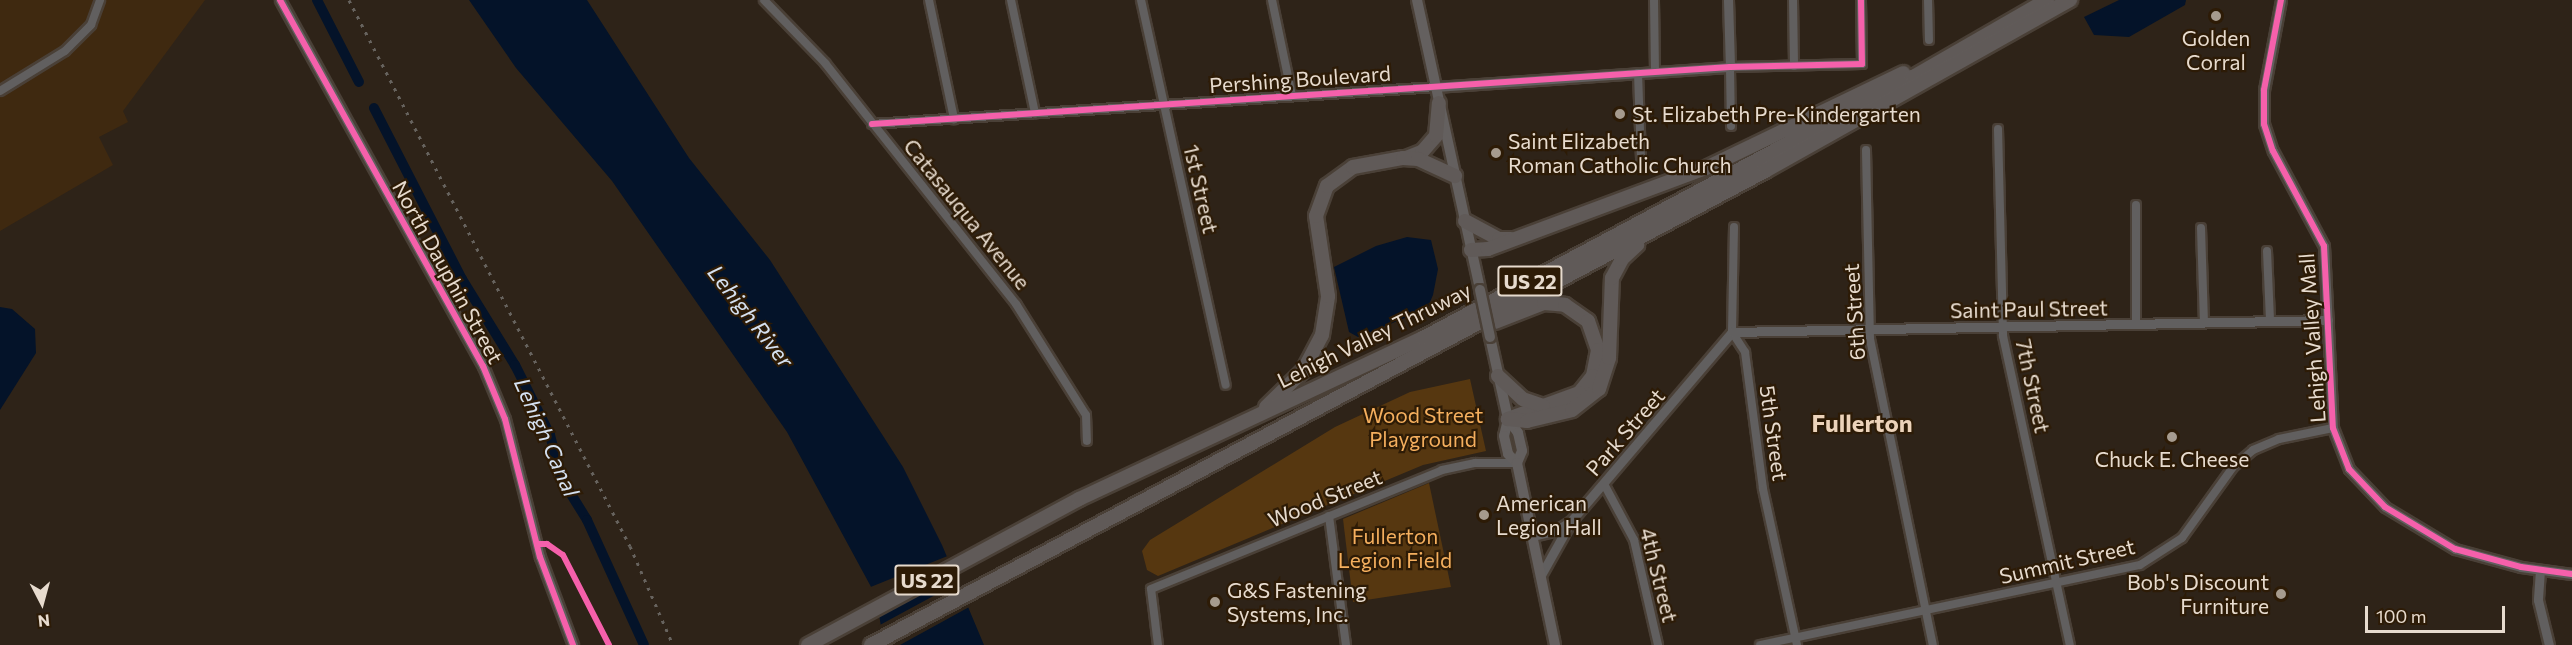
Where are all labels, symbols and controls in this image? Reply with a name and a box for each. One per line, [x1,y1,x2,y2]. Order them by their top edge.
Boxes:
marker: Golden Corral [2209,9,2223,23]
place label: Golden Corral [2182,25,2250,75]
street label: Pershing Boulevard [1208,60,1392,98]
place label: St. Elizabeth Pre-Kindergarten [1632,101,1921,127]
marker: St. Elizabeth Pre-Kindergarten [1613,107,1627,121]
place label: Saint Elizabeth Roman Catholic Church [1508,128,1732,178]
street label: Catasauqua Avenue [899,134,1035,294]
street label: 1st Street [1179,142,1223,236]
marker: Saint Elizabeth Roman Catholic Church [1489,146,1503,160]
street label: North Dauphin Street [387,176,509,368]
street label: Lehigh Valley Mall [2293,252,2331,424]
water label: Lehigh River [703,259,799,373]
street label: 6th Street [1838,263,1870,361]
road number: US 22 [1497,264,1563,298]
street label: Lehigh Valley Thruway [1273,277,1475,393]
street label: Saint Paul Street [1950,295,2108,323]
street label: 7th Street [2011,337,2055,435]
water label: Lehigh Canal [509,373,585,501]
street label: Park Street [1580,383,1670,481]
street label: 5th Street [1755,384,1793,482]
park label: Wood Street Playground [1363,402,1483,452]
district label: Fullerton [1811,409,1913,437]
marker: Chuck E. Cheese [2165,430,2179,444]
place label: Chuck E. Cheese [2095,446,2249,472]
street label: Wood Street [1264,464,1386,532]
place label: American Legion Hall [1496,490,1602,540]
marker: American Legion Hall [1477,508,1491,522]
park label: Fullerton Legion Field [1338,523,1452,573]
street label: 4th Street [1635,525,1683,625]
street label: Summit Street [1997,533,2137,589]
road number: US 22 [894,563,960,597]
place label: Bob's Discount Furniture [2127,569,2269,619]
north arrow [12,573,72,633]
place label: G&S Fastening Systems, Inc. [1227,577,1367,627]
marker: Bob's Discount Furniture [2274,587,2288,601]
scale bar [2368,594,2508,632]
marker: G&S Fastening Systems, Inc. [1208,595,1222,609]
text: 100 m [2376,605,2426,627]
text: N [37,611,51,631]

